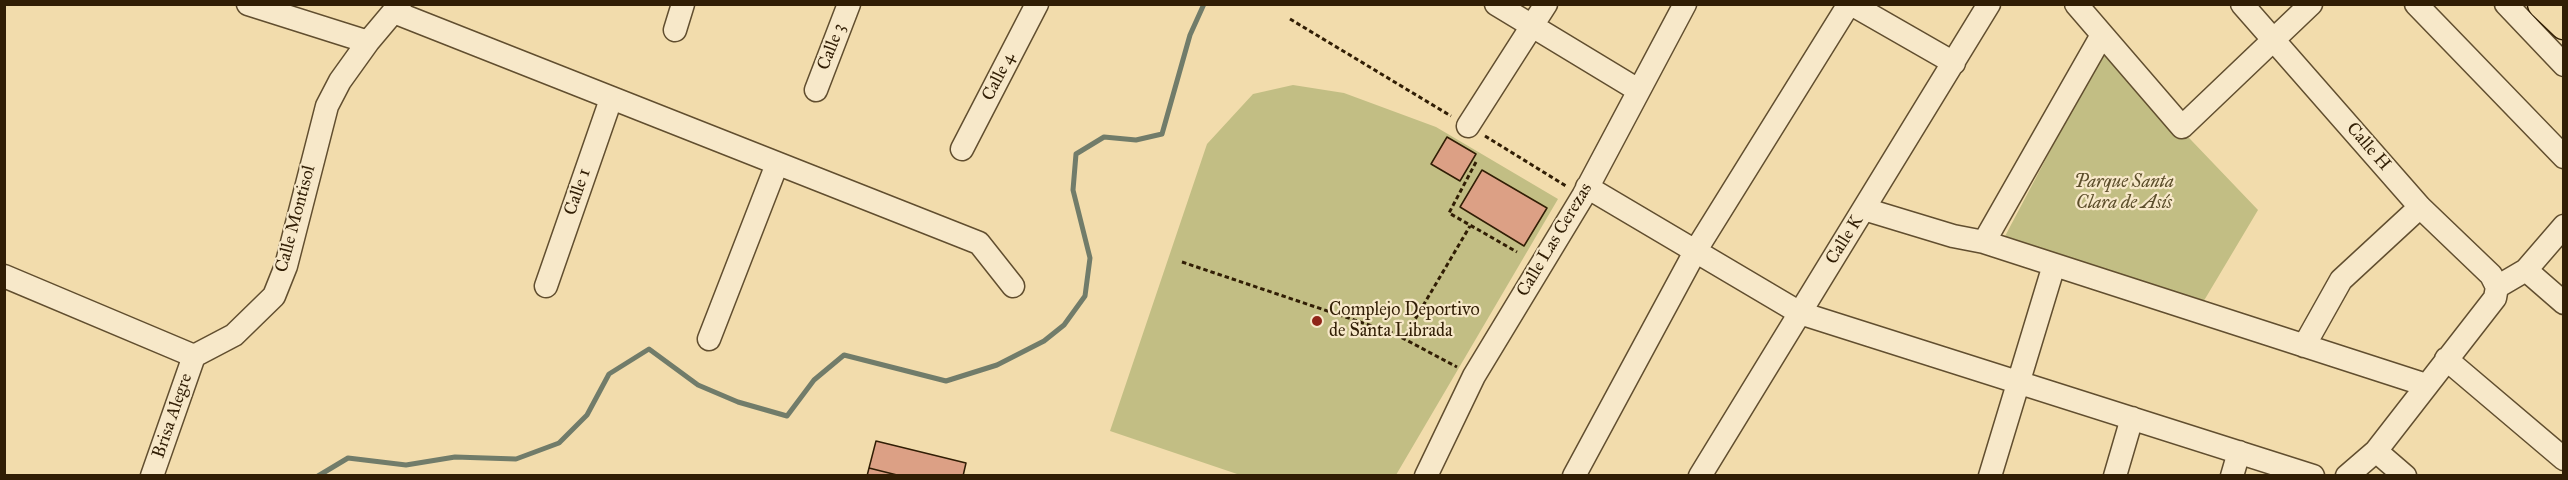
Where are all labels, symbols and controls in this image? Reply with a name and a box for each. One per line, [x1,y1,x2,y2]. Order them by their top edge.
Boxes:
street label: Calle 3 [813,21,851,73]
street label: Calle 4 [978,49,1020,105]
street label: Calle H [2341,119,2395,175]
street label: Calle Montisol [271,163,321,275]
street label: Calle 1 [560,166,596,218]
park label: Parque Santa Clara de Asís [2074,172,2174,214]
street label: Calle Las Cerezas [1513,179,1597,301]
street label: Calle K [1822,212,1868,268]
place label: Complejo Deportivo de Santa Librada [1329,300,1480,342]
marker: Complejo Deportivo de Santa Librada [1310,314,1324,328]
street label: Brisa Alegre [148,371,198,461]

